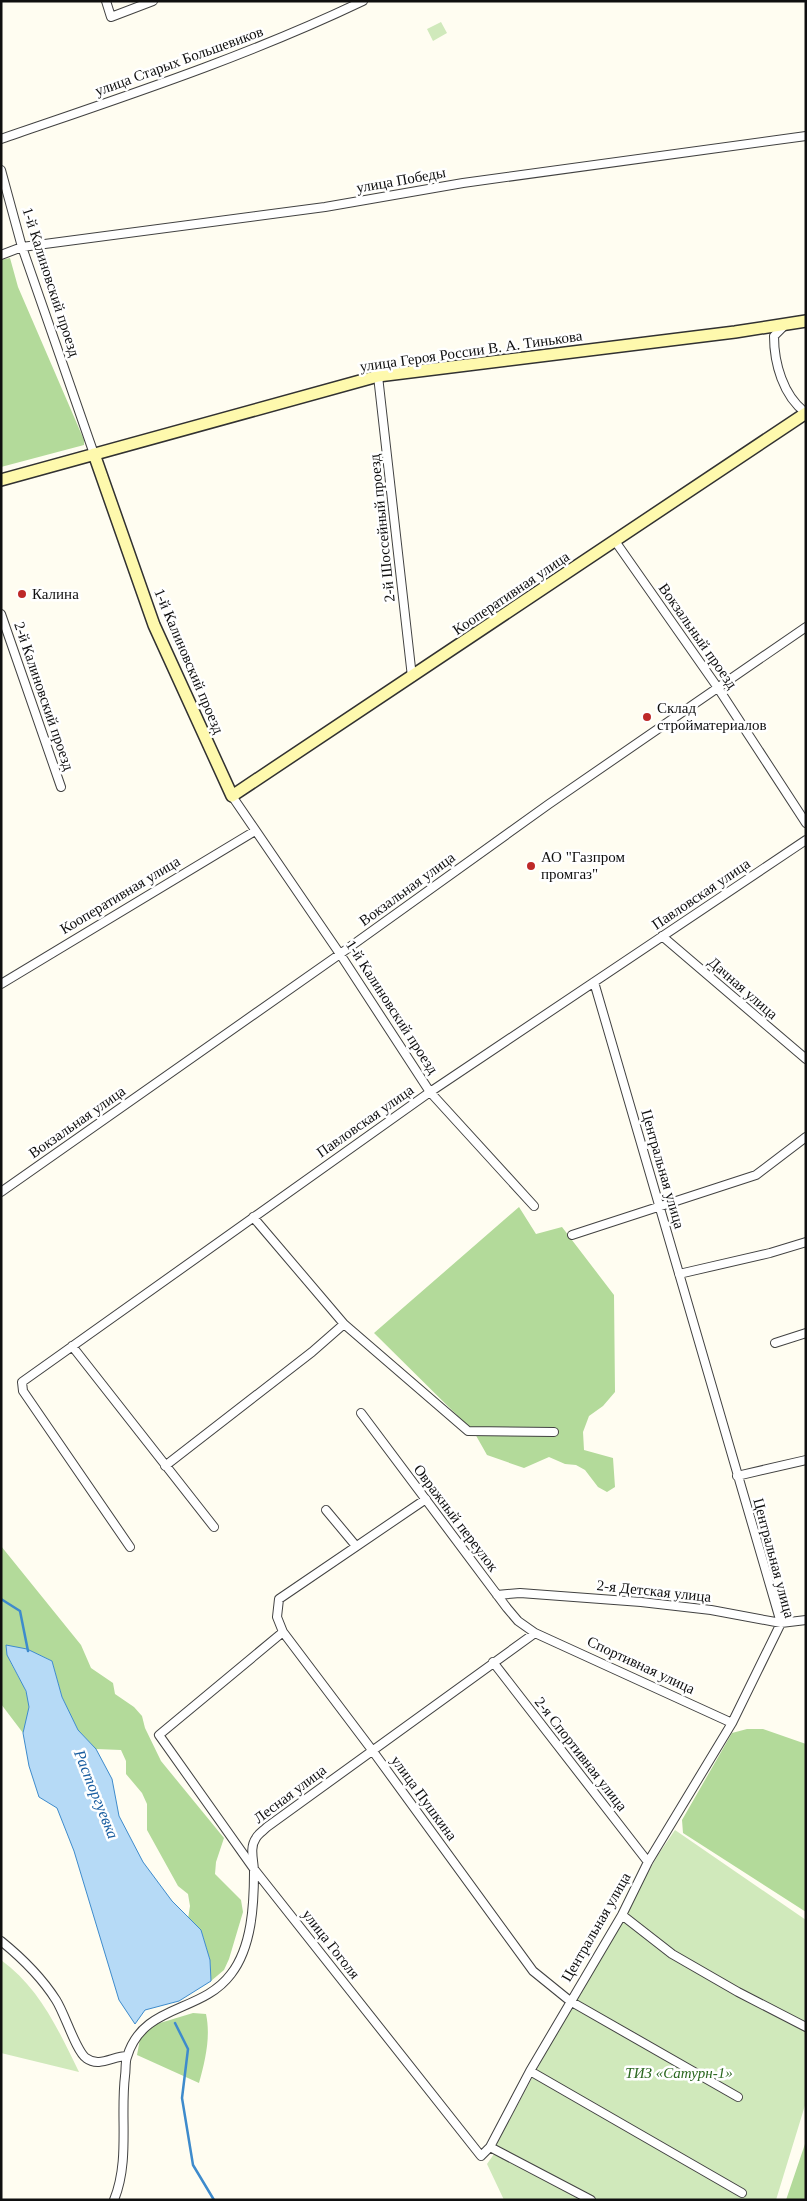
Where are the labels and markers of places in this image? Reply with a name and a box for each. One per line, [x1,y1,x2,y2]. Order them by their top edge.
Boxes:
place label: Калина [32,586,79,602]
marker: Калина [16,588,28,600]
place label: Склад стройматериалов [657,700,767,733]
marker: Склад стройматериалов [641,711,653,723]
place label: АО "Газпром промгаз" [541,849,625,882]
marker: АО "Газпром промгаз" [525,860,537,872]

